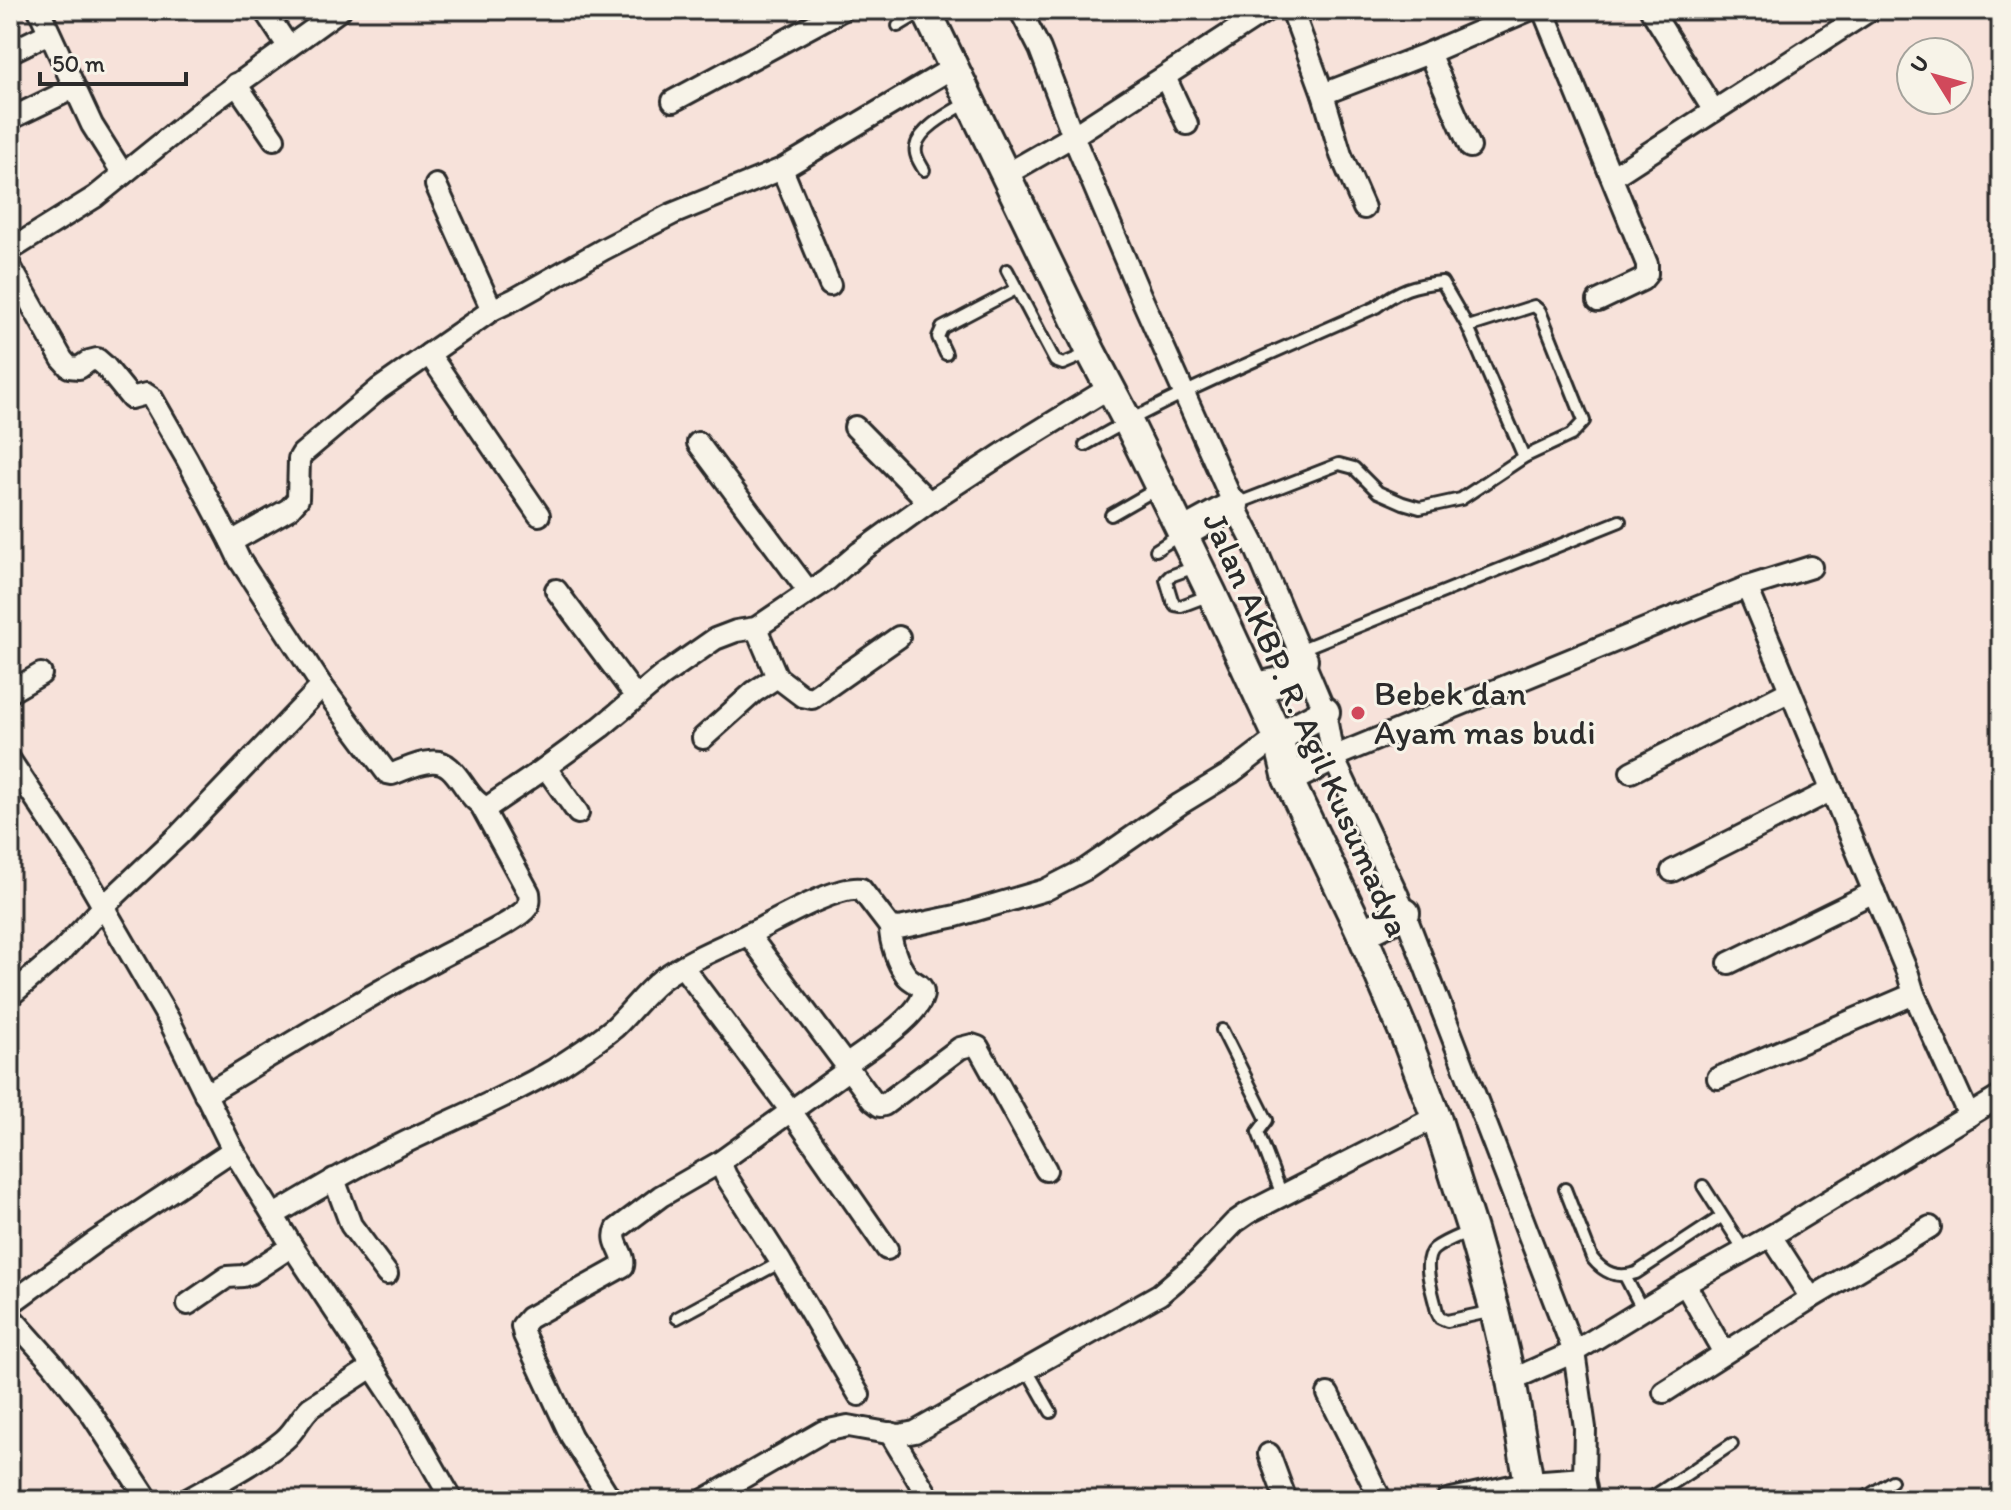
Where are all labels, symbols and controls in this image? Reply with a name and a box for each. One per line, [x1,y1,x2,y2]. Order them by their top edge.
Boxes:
scale bar [40,36,186,86]
north arrow [1895,36,1975,116]
text: 50 m [52,49,105,78]
text: U [1904,50,1935,78]
street label: Jalan AKBP. R. Agil Kusumadya [1194,506,1419,943]
place label: Bebek dan Ayam mas budi [1374,673,1596,753]
marker: Bebek dan Ayam mas budi [1349,704,1367,722]

